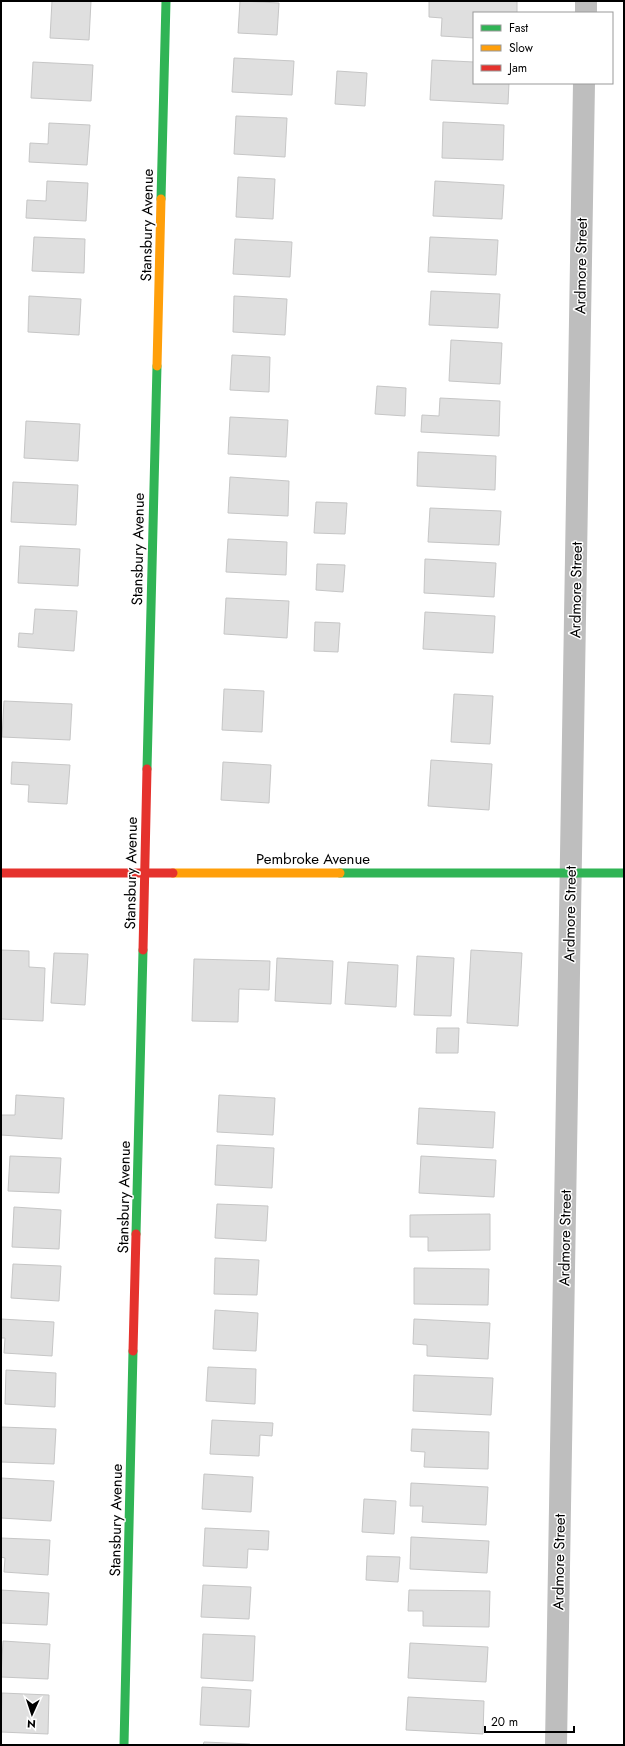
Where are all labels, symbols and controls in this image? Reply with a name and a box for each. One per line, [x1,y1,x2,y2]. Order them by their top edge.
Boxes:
legend [473,12,613,84]
text: Fast [509,19,528,37]
text: Slow [509,39,534,57]
text: Jam [507,59,527,77]
street label: Stansbury Avenue [135,168,159,282]
street label: Ardmore Street [569,217,593,314]
street label: Stansbury Avenue [126,492,150,606]
street label: Ardmore Street [564,541,588,638]
street label: Stansbury Avenue [119,816,143,930]
street label: Pembroke Avenue [256,848,370,870]
street label: Ardmore Street [558,865,582,962]
street label: Stansbury Avenue [112,1140,136,1254]
street label: Ardmore Street [553,1189,577,1286]
street label: Stansbury Avenue [104,1463,128,1577]
street label: Ardmore Street [547,1513,571,1610]
north arrow [12,1694,52,1734]
scale bar [485,1708,574,1734]
text: 20 m [491,1713,518,1731]
text: N [27,1716,36,1732]

